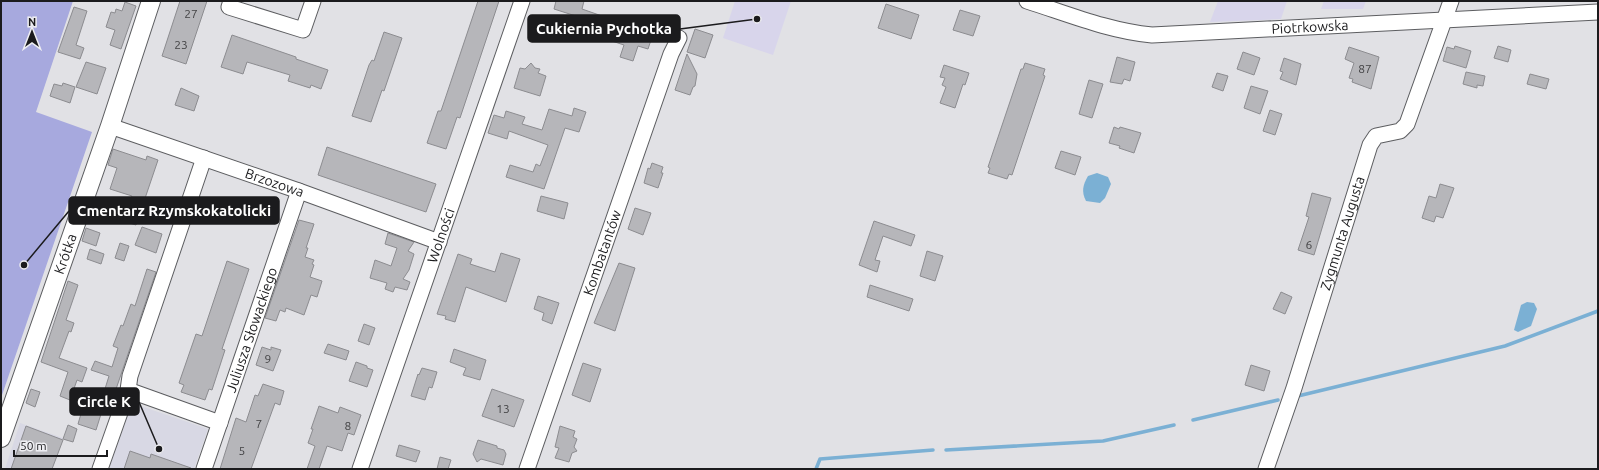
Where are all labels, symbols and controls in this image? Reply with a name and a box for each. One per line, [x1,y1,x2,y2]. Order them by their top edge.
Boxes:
house number: 27 [184,7,198,20]
north arrow [12,12,52,52]
callout: Cukiernia Pychotka [528,15,680,42]
text: N [28,16,36,28]
street label: Piotrkowska [1271,17,1349,37]
text: Cukiernia Pychotka [536,20,672,37]
house number: 23 [174,38,188,51]
house number: 87 [1358,62,1372,75]
street label: Brzozowa [243,165,306,200]
street label: Zygmunta Augusta [1317,174,1368,292]
callout: Cmentarz Rzymskokatolicki [69,197,279,224]
text: Cmentarz Rzymskokatolicki [77,202,271,219]
street label: Wolności [424,206,458,265]
street label: Kombatantów [580,208,624,297]
street label: Krótka [51,232,80,276]
house number: 6 [1306,238,1313,251]
street label: Juliusza Słowackiego [223,265,280,395]
house number: 9 [265,352,271,365]
callout: Circle K [70,388,139,415]
text: Circle K [77,393,131,410]
house number: 13 [496,402,510,415]
house number: 7 [256,417,262,430]
house number: 8 [345,419,352,432]
scale bar [14,432,107,458]
text: 50 m [20,439,47,452]
house number: 5 [239,444,245,457]

